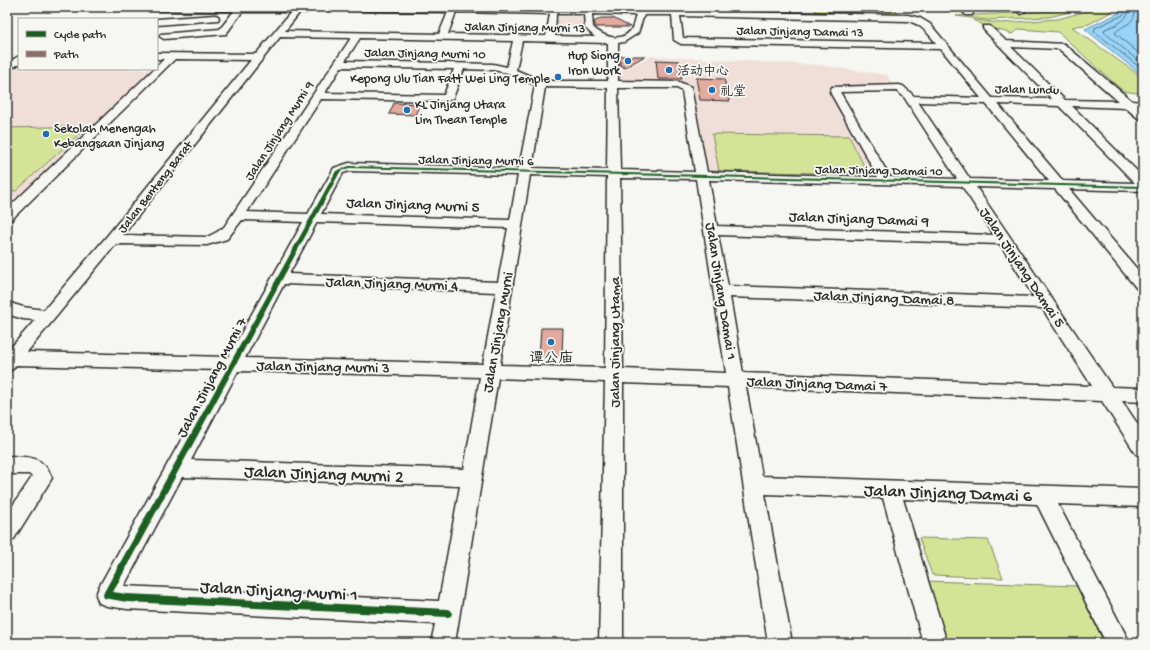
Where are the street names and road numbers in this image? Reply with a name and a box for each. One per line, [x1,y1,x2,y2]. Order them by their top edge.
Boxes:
street label: Jalan Jinjang Murni 13 [464,20,586,37]
street label: Jalan Jinjang Damai 13 [736,24,864,41]
street label: Jalan Jinjang Murni 10 [364,46,486,63]
street label: Jalan Jinjang Murni 9 [242,79,318,184]
street label: Jalan Lundu [995,82,1059,99]
street label: Jalan Benteng Barat [115,137,198,237]
street label: Jalan Jinjang Murni 6 [418,153,534,170]
street label: Jalan Jinjang Damai 10 [815,163,944,180]
street label: Jalan Jinjang Murni 5 [346,195,480,217]
street label: Jalan Jinjang Damai 5 [975,205,1068,332]
street label: Jalan Jinjang Damai 9 [789,209,930,231]
street label: Jalan Jinjang Damai 1 [700,221,740,361]
street label: Jalan Jinjang Murni [480,271,518,394]
street label: Jalan Jinjang Murni 4 [325,274,459,296]
street label: Jalan Jinjang Utama [607,276,625,407]
street label: Jalan Jinjang Damai 8 [813,288,955,310]
street label: Jalan Jinjang Murni 7 [174,314,253,441]
street label: Jalan Jinjang Murni 3 [256,358,390,378]
street label: Jalan Jinjang Damai 7 [746,374,889,396]
street label: Jalan Jinjang Murni 2 [244,462,404,489]
street label: Jalan Jinjang Damai 6 [863,481,1033,508]
street label: Jalan Jinjang Murni 1 [199,578,358,607]

